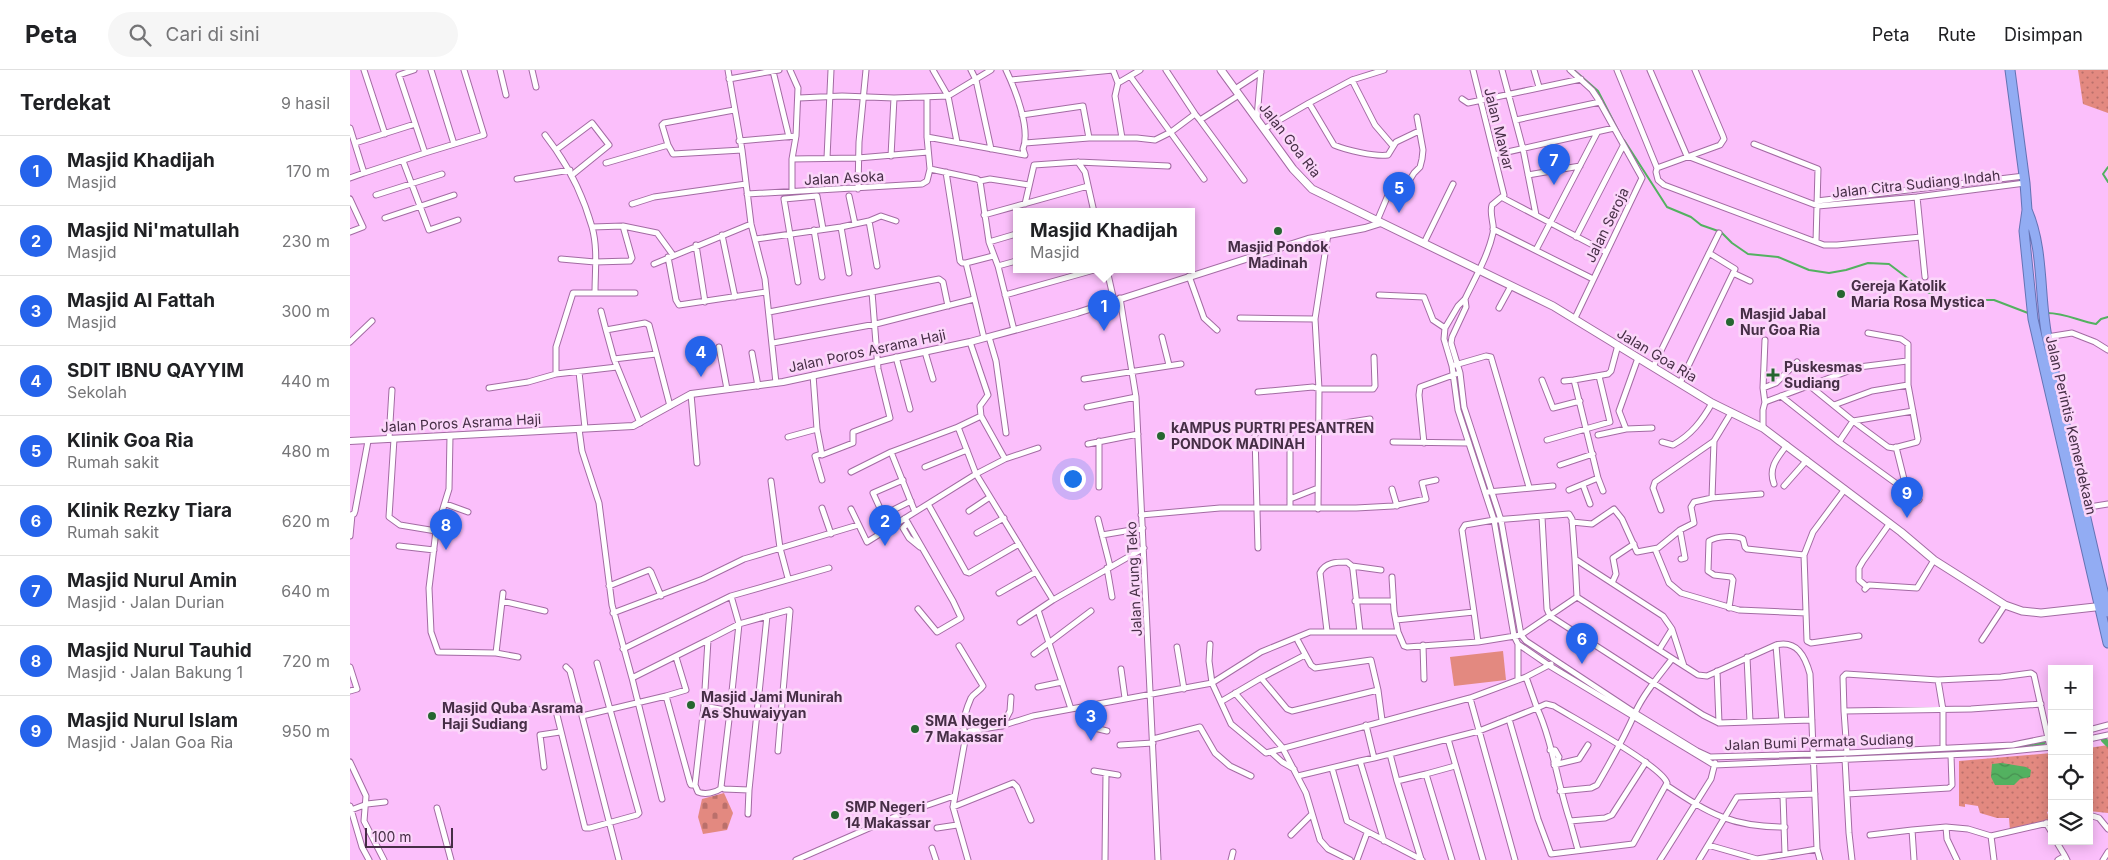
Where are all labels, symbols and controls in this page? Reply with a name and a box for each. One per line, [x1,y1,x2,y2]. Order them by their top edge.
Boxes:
search box [108,12,458,57]
text: Peta [25,20,78,49]
icon: search [126,21,154,49]
text: Cari di sini [166,23,259,46]
text: Peta [1872,24,1910,45]
text: Rute [1938,24,1976,45]
text: Disimpan [2004,24,2083,45]
street label: Jalan Mawar [1481,86,1518,172]
text: Terdekat [20,90,111,115]
text: 9 hasil [281,93,330,113]
street label: Jalan Goa Ria [1256,99,1325,181]
pin: 7 [1538,144,1570,185]
text: Masjid Khadijah [67,149,215,172]
text: 1 [33,161,39,181]
text: 170 m [286,161,330,181]
street label: Jalan Citra Sudiang Indah [1831,166,2001,201]
street label: Jalan Asoka [803,167,885,188]
text: Masjid [67,172,116,192]
pin: 5 [1383,172,1415,213]
street label: Jalan Seroja [1581,185,1632,265]
popup [1013,208,1195,273]
text: Masjid Ni'matullah [67,219,240,242]
text: Masjid Khadijah [1030,219,1178,242]
marker: Masjid Pondok Madinah [1272,225,1284,237]
text: 2 [31,231,41,251]
text: 230 m [282,231,330,251]
place label: Masjid Pondok Madinah [1228,238,1329,271]
text: Masjid [67,242,116,262]
text: Masjid [1030,242,1080,262]
place label: Gereja Katolik Maria Rosa Mystica [1851,277,1985,310]
marker: Gereja Katolik Maria Rosa Mystica [1835,288,1847,300]
text: Masjid Al Fattah [67,289,215,312]
pin: 1 [1088,290,1120,331]
text: 3 [31,301,41,321]
text: 300 m [281,301,330,321]
place label: Masjid Jabal Nur Goa Ria [1740,305,1826,338]
text: Masjid [67,312,116,332]
marker: Masjid Jabal Nur Goa Ria [1724,316,1736,328]
street label: Jalan Goa Ria [1614,324,1700,385]
street label: Jalan Poros Asrama Haji [787,325,947,376]
street label: Jalan Perintis Kemerdekaan [2043,333,2100,516]
pin: 4 [685,336,717,377]
place label: Puskesmas Sudiang [1784,358,1863,391]
text: SDIT IBNU QAYYIM [67,359,244,382]
marker: Puskesmas Sudiang [1766,368,1780,382]
text: 4 [31,371,41,391]
text: 440 m [281,371,330,391]
text: Sekolah [67,382,127,402]
street label: Jalan Poros Asrama Haji [380,410,542,435]
place label: kAMPUS PURTRI PESANTREN PONDOK MADINAH [1171,419,1374,452]
text: Klinik Goa Ria [67,429,194,452]
marker: kAMPUS PURTRI PESANTREN PONDOK MADINAH [1155,430,1167,442]
text: 5 [31,441,41,461]
text: 480 m [281,441,330,461]
text: Rumah sakit [67,452,159,472]
your location [1060,466,1086,492]
pin: 9 [1891,477,1923,518]
text: Klinik Rezky Tiara [67,499,232,522]
pin: 2 [869,505,901,546]
pin: 8 [430,509,462,550]
text: 6 [31,511,41,531]
text: 620 m [282,511,330,531]
street label: Jalan Arung Teko [1122,521,1145,637]
text: Rumah sakit [67,522,159,542]
text: Masjid Nurul Amin [67,569,237,592]
text: 7 [31,581,41,601]
text: 640 m [281,581,330,601]
text: Masjid · Jalan Durian [67,592,225,612]
pin: 6 [1566,623,1598,664]
text: Masjid Nurul Tauhid [67,639,252,662]
text: 8 [31,651,41,671]
text: 720 m [283,651,330,671]
text: Masjid · Jalan Bakung 1 [67,662,243,682]
map controls [2048,665,2093,845]
button: + [2048,665,2093,710]
place label: Masjid Jami Munirah As Shuwaiyyan [701,688,843,721]
place label: Masjid Quba Asrama Haji Sudiang [442,699,583,732]
marker: Masjid Jami Munirah As Shuwaiyyan [685,699,697,711]
pin: 3 [1075,700,1107,741]
text: Masjid Nurul Islam [67,709,238,732]
marker: Masjid Quba Asrama Haji Sudiang [426,710,438,722]
button: − [2048,710,2093,755]
place label: SMA Negeri 7 Makassar [925,712,1007,745]
text: 9 [31,721,41,741]
text: 950 m [282,721,330,741]
marker: SMA Negeri 7 Makassar [909,723,921,735]
street label: Jalan Bumi Permata Sudiang [1724,730,1914,753]
text: Masjid · Jalan Goa Ria [67,732,233,752]
button: locate [2048,755,2093,800]
place label: SMP Negeri 14 Makassar [845,798,931,831]
button: layers [2048,800,2093,845]
marker: SMP Negeri 14 Makassar [829,809,841,821]
scale bar [365,825,452,848]
text: 100 m [372,828,412,845]

